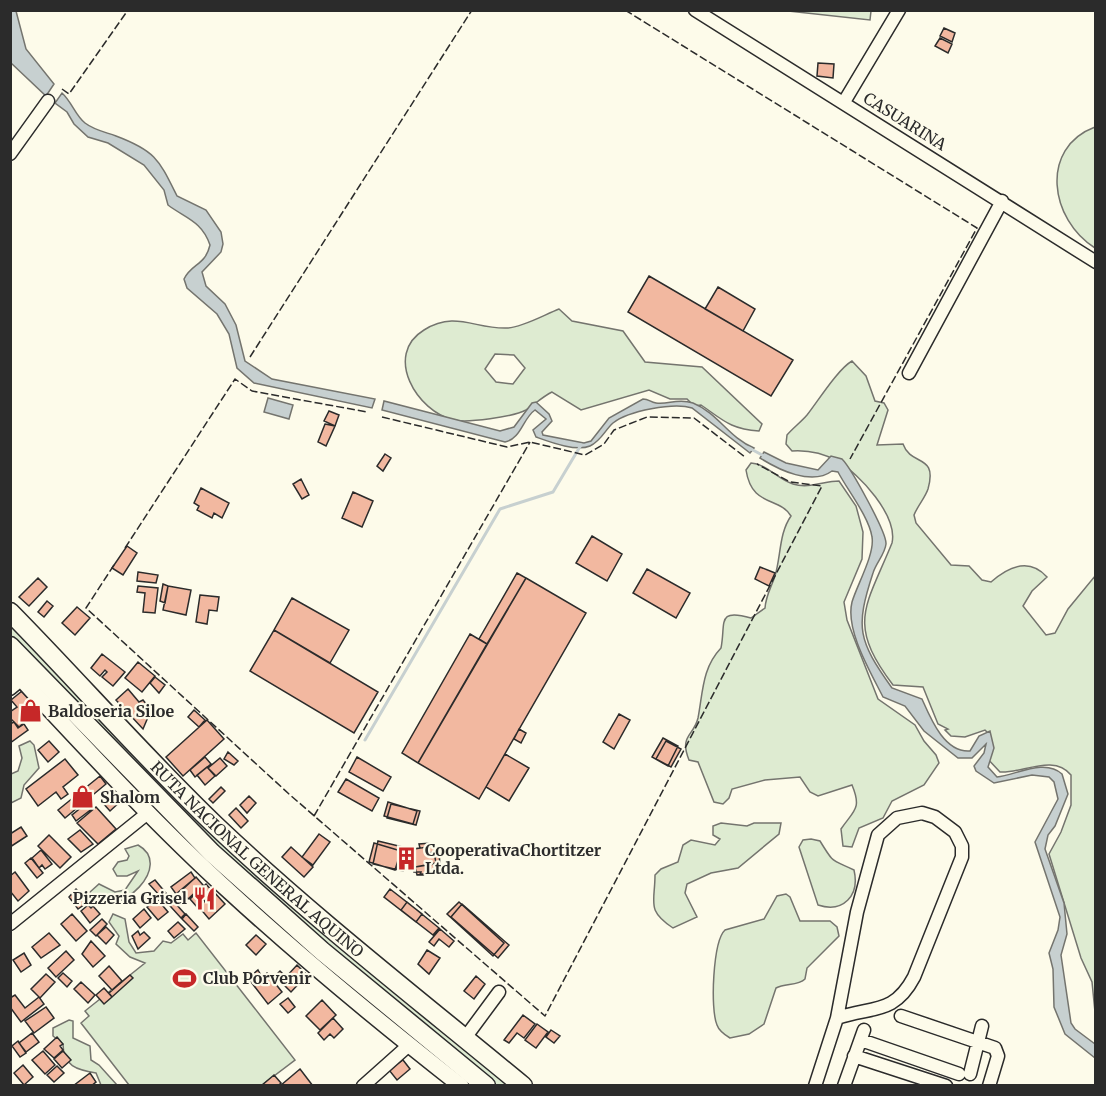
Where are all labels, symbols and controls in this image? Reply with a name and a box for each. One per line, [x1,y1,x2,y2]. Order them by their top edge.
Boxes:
street label: CASUARINA [860,88,951,155]
shop icon: Baldoseria Siloe [17,698,43,724]
place label: Baldoseria Siloe [48,701,175,721]
street label: RUTA NACIONAL GENERAL AQUINO [147,757,368,962]
shop icon: Shalom [69,784,95,810]
place label: Shalom [100,787,160,807]
place label: CooperativaChortitzer Ltda. [425,840,602,878]
building icon: CooperativaChortitzer Ltda. [394,846,420,872]
restaurant icon: Pizzeria Grisel [192,885,218,911]
place label: Pizzeria Grisel [73,888,187,908]
sports icon: Club Porvenir [172,965,198,991]
place label: Club Porvenir [203,968,312,988]

